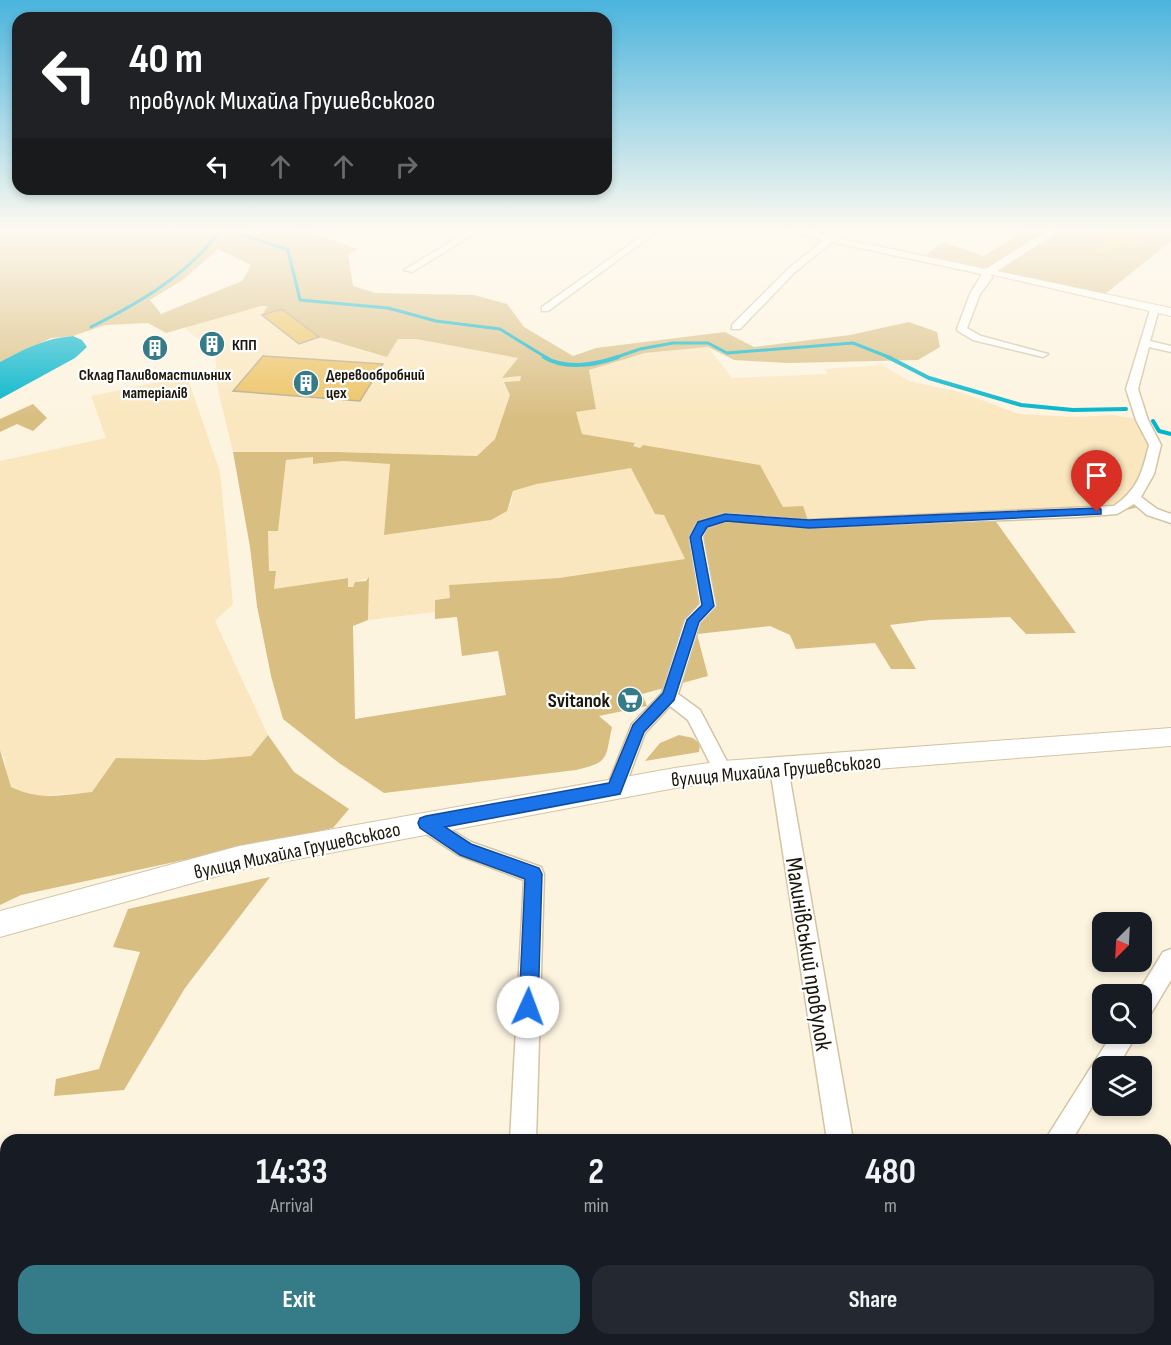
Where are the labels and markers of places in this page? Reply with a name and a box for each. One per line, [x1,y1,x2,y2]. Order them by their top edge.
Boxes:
building icon: КПП [197,329,227,359]
building icon: Склад Паливомастильних матеріалів [140,333,170,363]
place label: КПП [232,336,257,355]
place label: Склад Паливомастильних матеріалів [79,366,231,403]
place label: Деревообробний цех [326,366,425,403]
building icon: Деревообробний цех [291,368,321,398]
pin [1071,450,1122,512]
supermarket icon: Svitanok [615,685,645,715]
place label: Svitanok [548,689,611,713]

